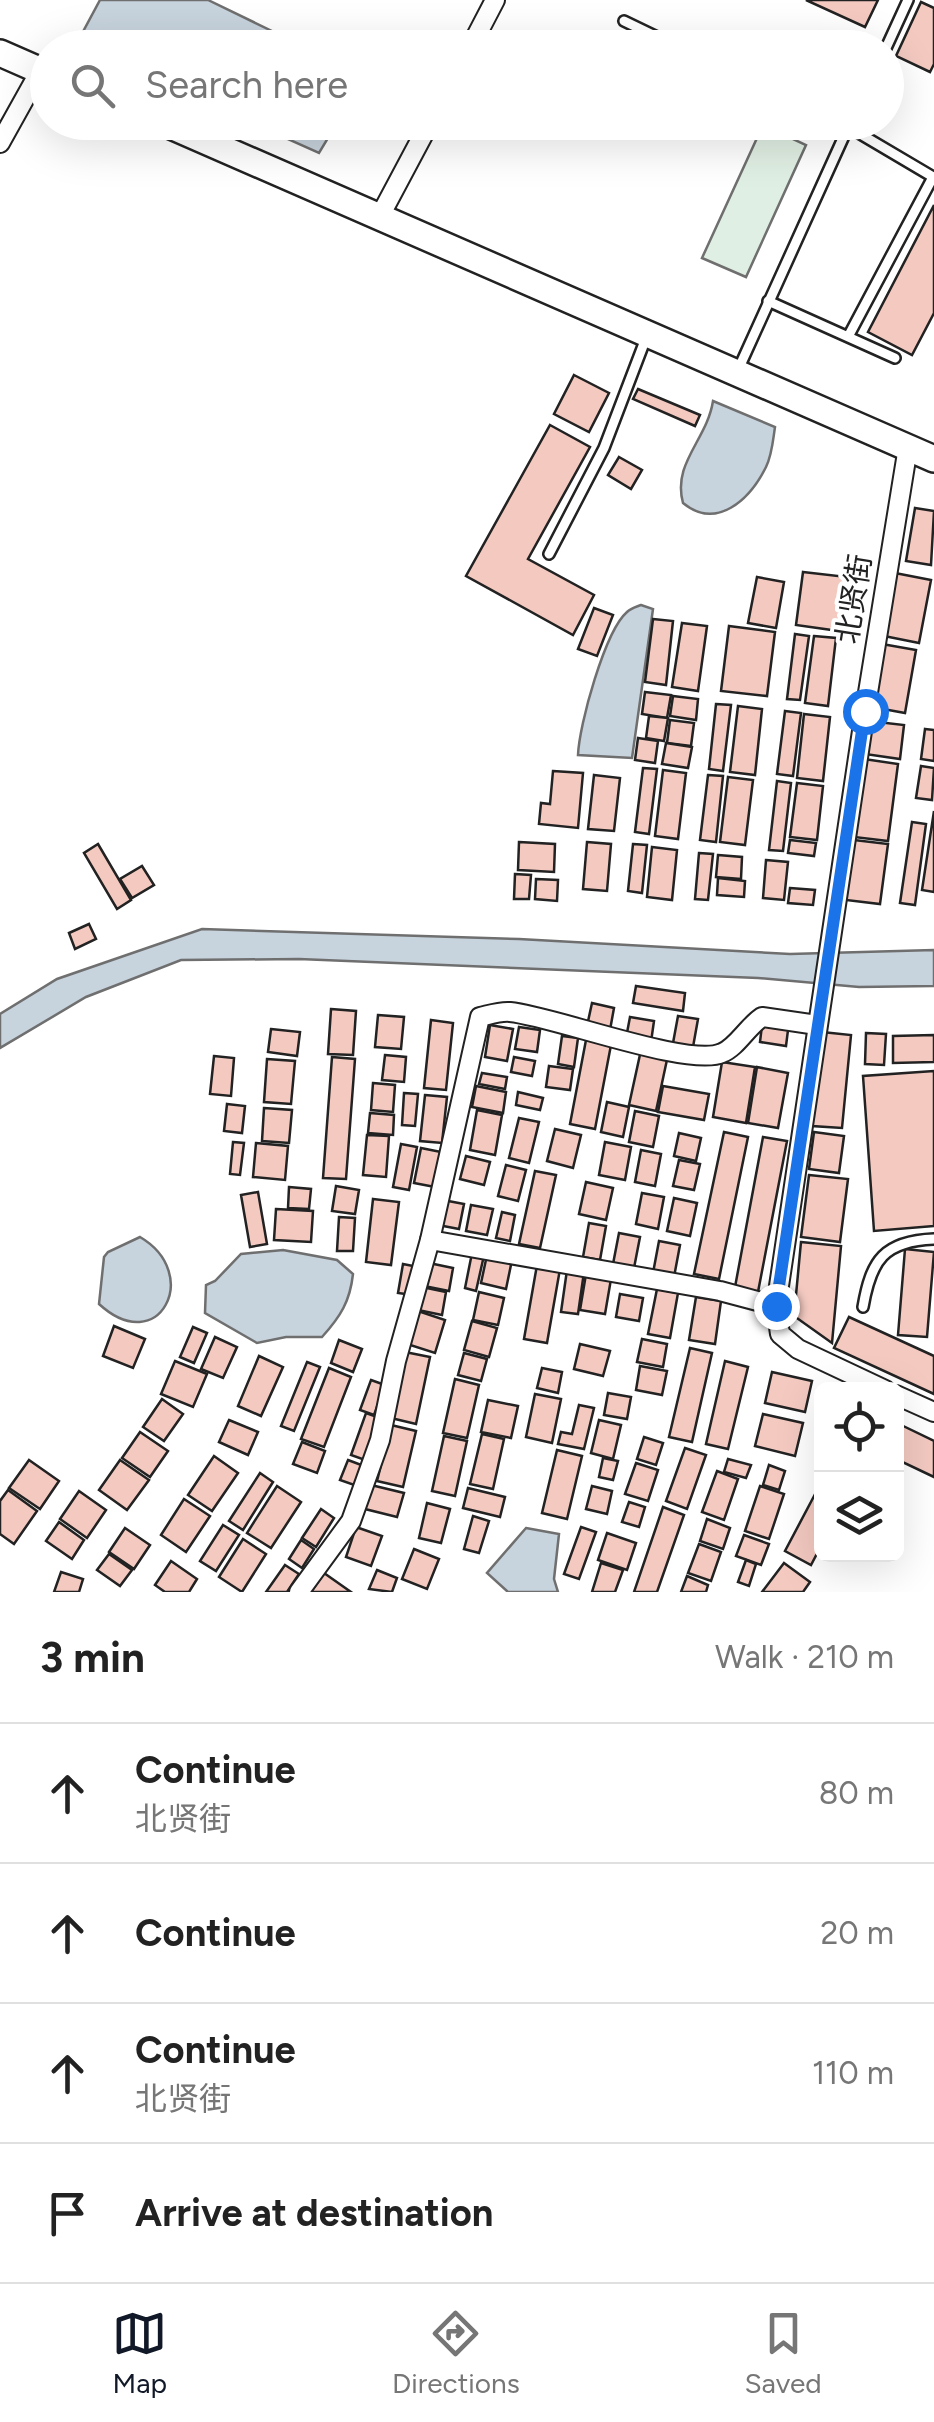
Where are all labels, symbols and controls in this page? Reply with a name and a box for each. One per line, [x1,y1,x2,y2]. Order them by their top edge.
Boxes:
search box [30,30,904,140]
icon: search [65,58,120,113]
text: Search here [145,62,348,108]
street label: 北贤街 [828,552,879,646]
route start [843,689,889,735]
route end [754,1284,800,1330]
map controls [814,1382,904,1562]
button: locate [814,1382,904,1472]
button: layers [814,1472,904,1562]
text: 3 min [40,1632,145,1683]
text: Walk · 210 m [715,1638,894,1676]
text: Continue [135,1747,296,1793]
icon: ahead [40,1766,95,1821]
text: 80 m [819,1774,894,1812]
text: 北贤街 [135,1800,231,1838]
icon: ahead [40,1906,95,1961]
text: Continue [135,1910,296,1956]
text: 20 m [820,1914,894,1952]
text: Continue [135,2027,296,2073]
icon: ahead [40,2046,95,2101]
text: 110 m [812,2054,894,2092]
text: 北贤街 [135,2080,231,2118]
icon: arrive [40,2186,95,2241]
text: Arrive at destination [135,2190,493,2236]
tab: Map [112,2306,167,2400]
tab: Directions [392,2306,520,2400]
tab: Saved [744,2306,822,2400]

